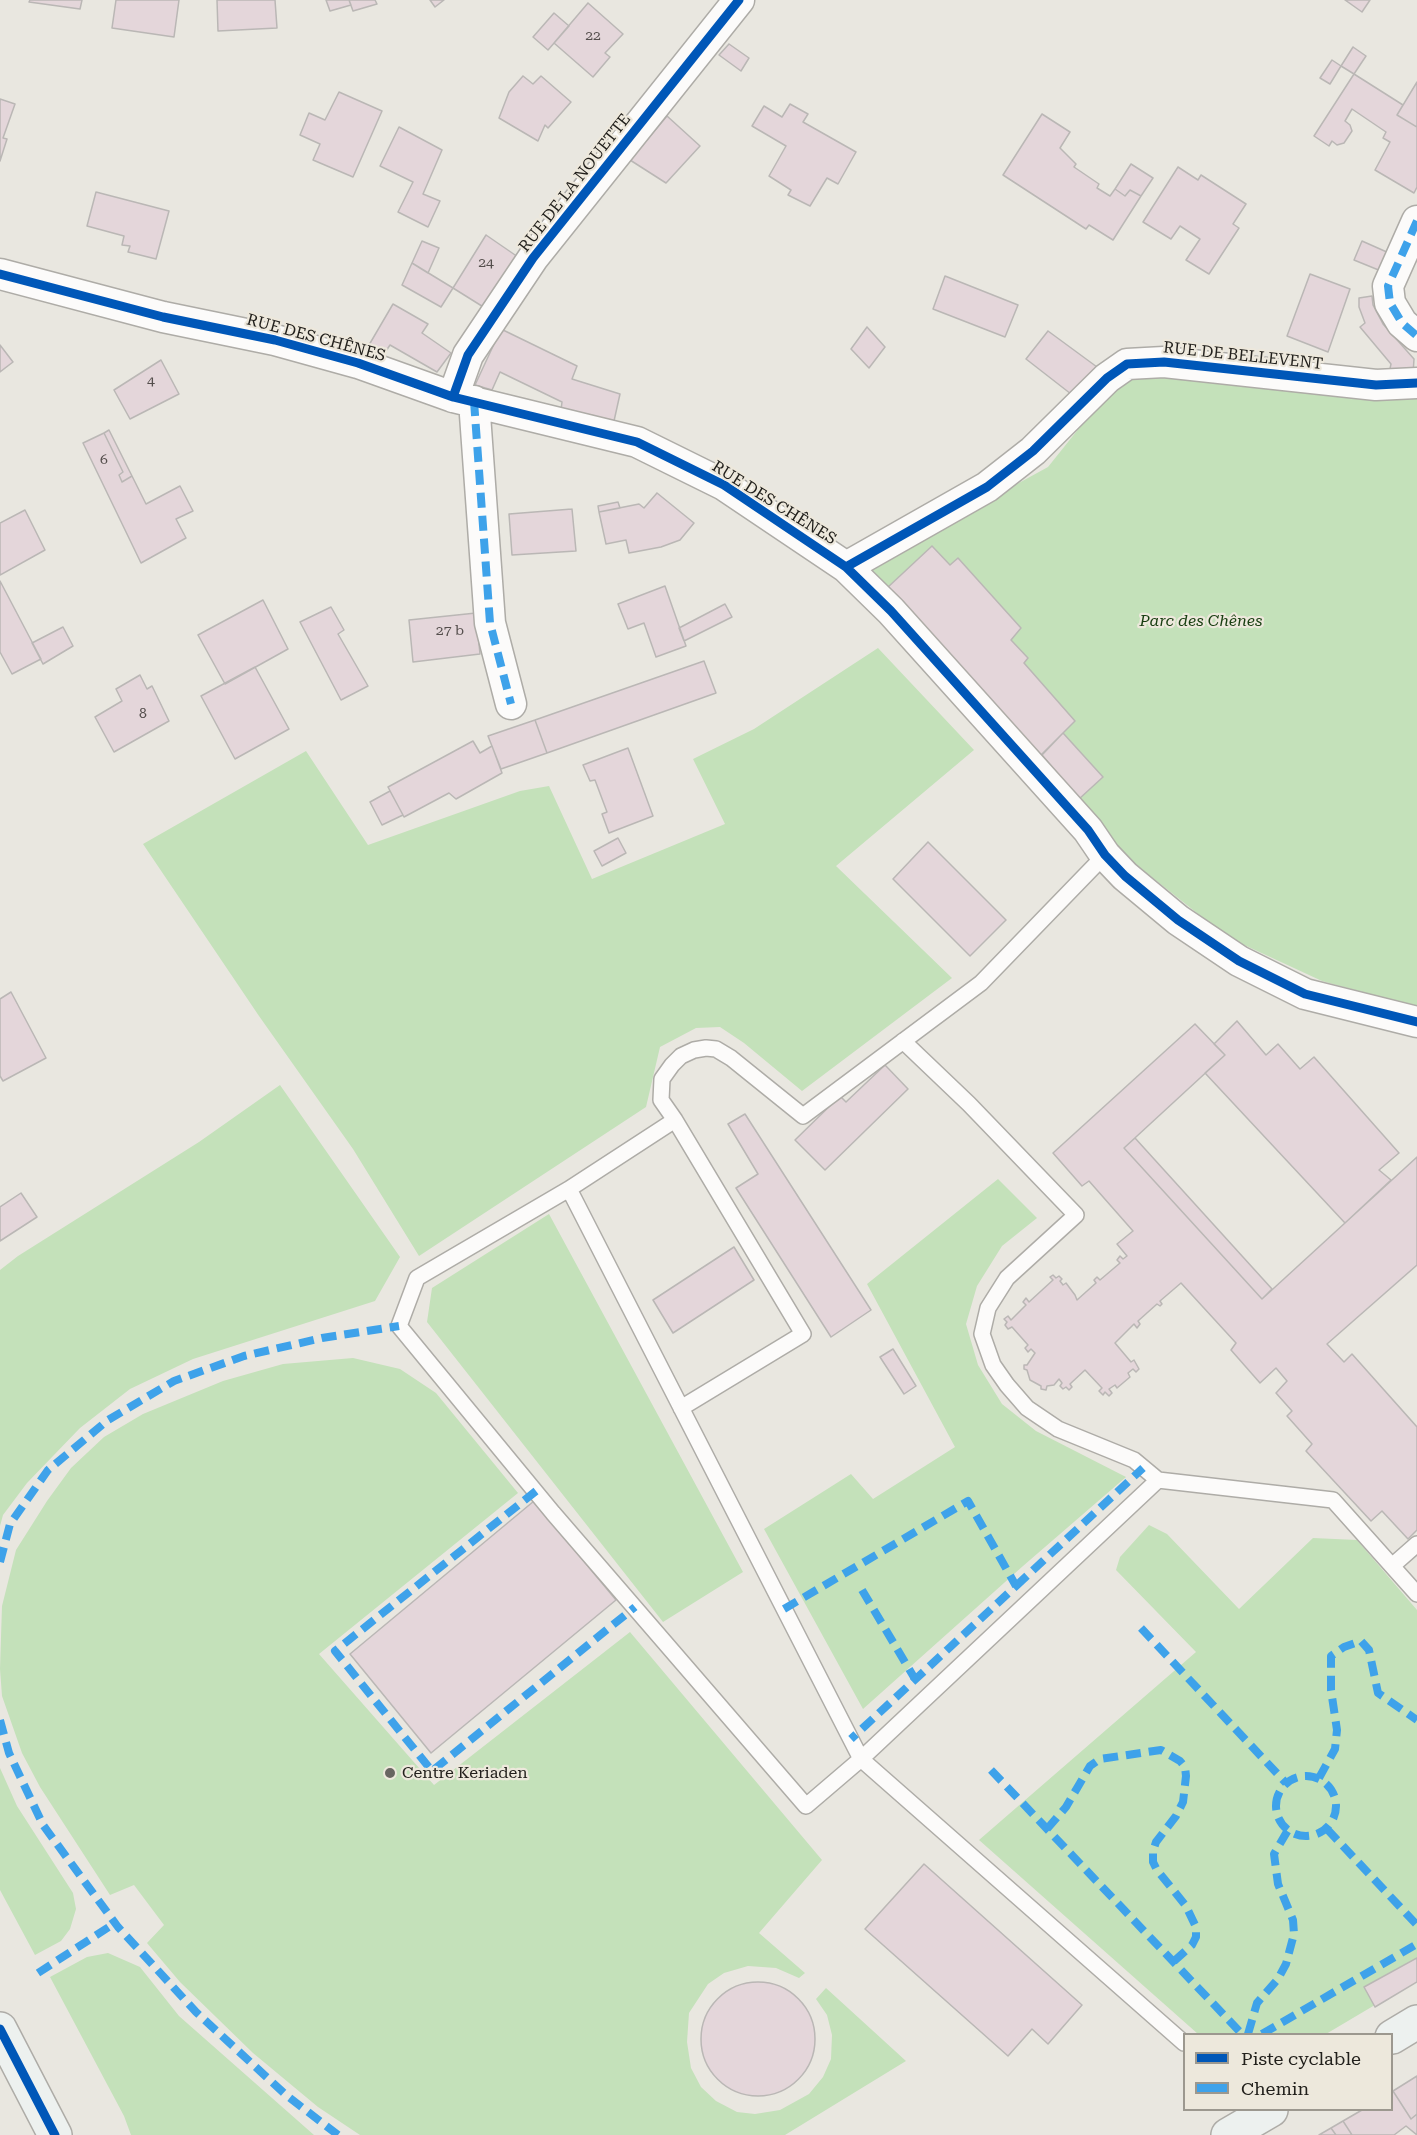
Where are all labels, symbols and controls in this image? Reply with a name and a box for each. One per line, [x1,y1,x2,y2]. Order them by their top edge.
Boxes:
house number: 22 [585,28,601,44]
street label: RUE DE LA NOUETTE [515,110,635,256]
house number: 24 [478,255,494,271]
street label: RUE DES CHÊNES [245,310,387,366]
street label: RUE DE BELLEVENT [1162,338,1324,374]
house number: 4 [147,373,155,389]
house number: 6 [100,452,108,468]
street label: RUE DES CHÊNES [708,457,840,549]
park label: Parc des Chênes [1139,611,1263,631]
house number: 27 b [436,623,464,639]
house number: 8 [139,706,147,722]
place label: Centre Keriaden [402,1763,528,1783]
marker: Centre Keriaden [383,1766,397,1780]
legend [1183,2033,1393,2111]
text: Piste cyclable [1241,2048,1361,2069]
text: Chemin [1241,2078,1309,2099]

